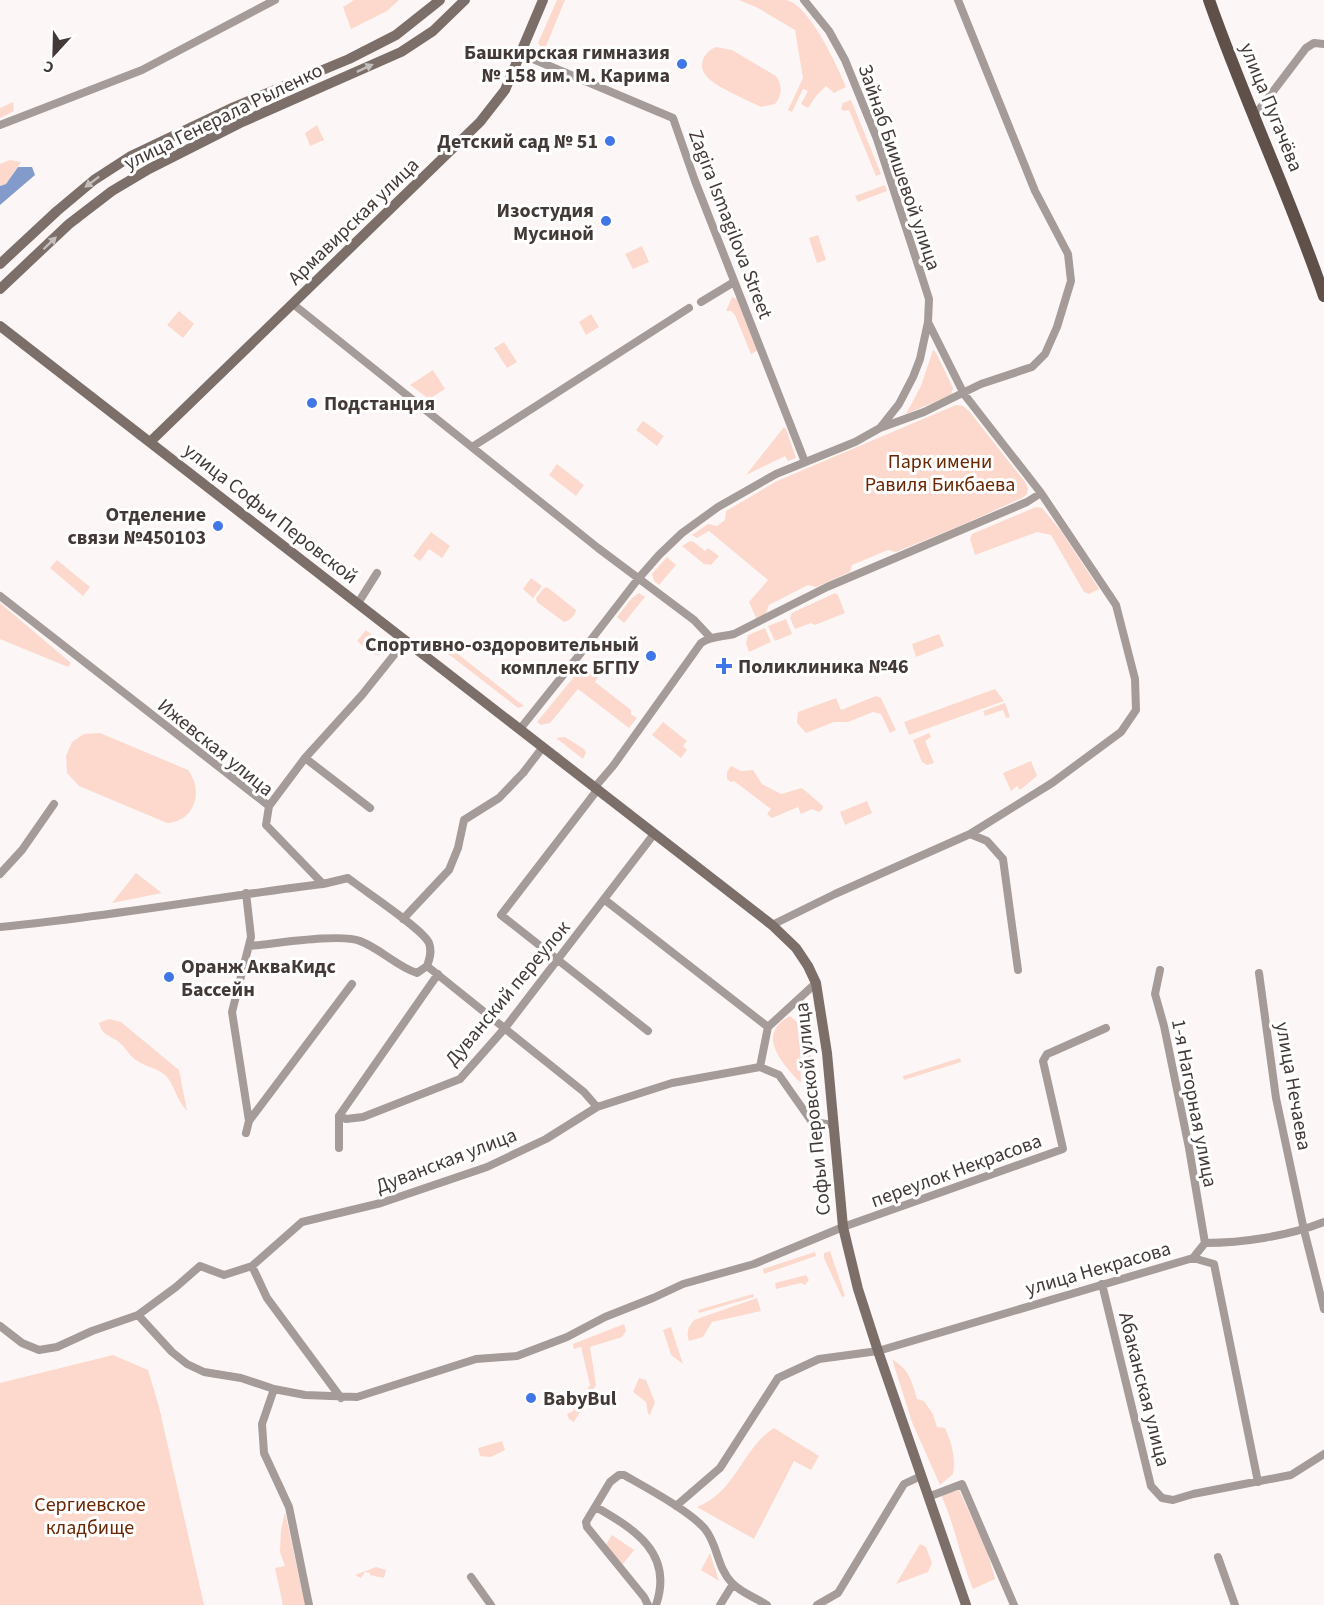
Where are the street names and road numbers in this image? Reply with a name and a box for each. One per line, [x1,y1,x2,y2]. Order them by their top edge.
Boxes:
street label: улица Пугачёва [1232,39,1310,176]
street label: улица Генерала Рыленко [119,57,328,177]
street label: Зайнаб Биишевой улица [851,60,948,274]
street label: Zagira Ismagilova Street [681,126,779,323]
street label: Армавирская улица [282,152,426,292]
street label: улица Софьи Перовской [177,437,363,591]
street label: Ижевская улица [151,692,279,803]
street label: Дуванский переулок [439,915,577,1072]
street label: Софьи Перовской улица [788,1001,838,1217]
street label: 1-я Нагорная улица [1164,1017,1224,1190]
street label: улица Нечаева [1268,1020,1318,1153]
street label: Дуванская улица [372,1121,521,1201]
street label: переулок Некрасова [867,1127,1046,1215]
street label: улица Некрасова [1022,1235,1174,1303]
street label: Абаканская улица [1111,1309,1177,1469]

